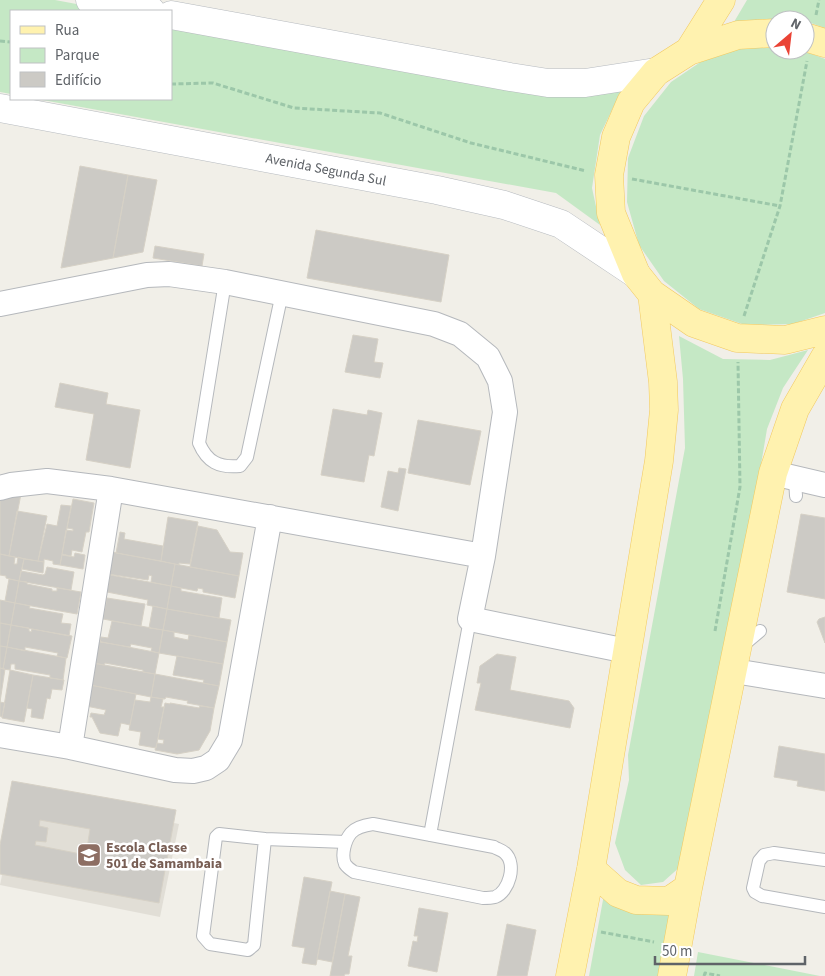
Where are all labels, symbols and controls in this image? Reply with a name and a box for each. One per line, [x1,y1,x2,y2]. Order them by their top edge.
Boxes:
legend [10,10,172,100]
north arrow [765,10,815,60]
text: N [787,13,804,35]
text: Rua [55,20,79,41]
text: Parque [55,45,99,66]
text: Edifício [55,70,102,91]
street label: Avenida Segunda Sul [264,148,388,192]
place label: Escola Classe 501 de Samambaia [106,838,222,874]
school or university icon: Escola Classe 501 de Samambaia [76,842,102,868]
scale bar [655,934,805,966]
text: 50 m [662,941,692,962]

